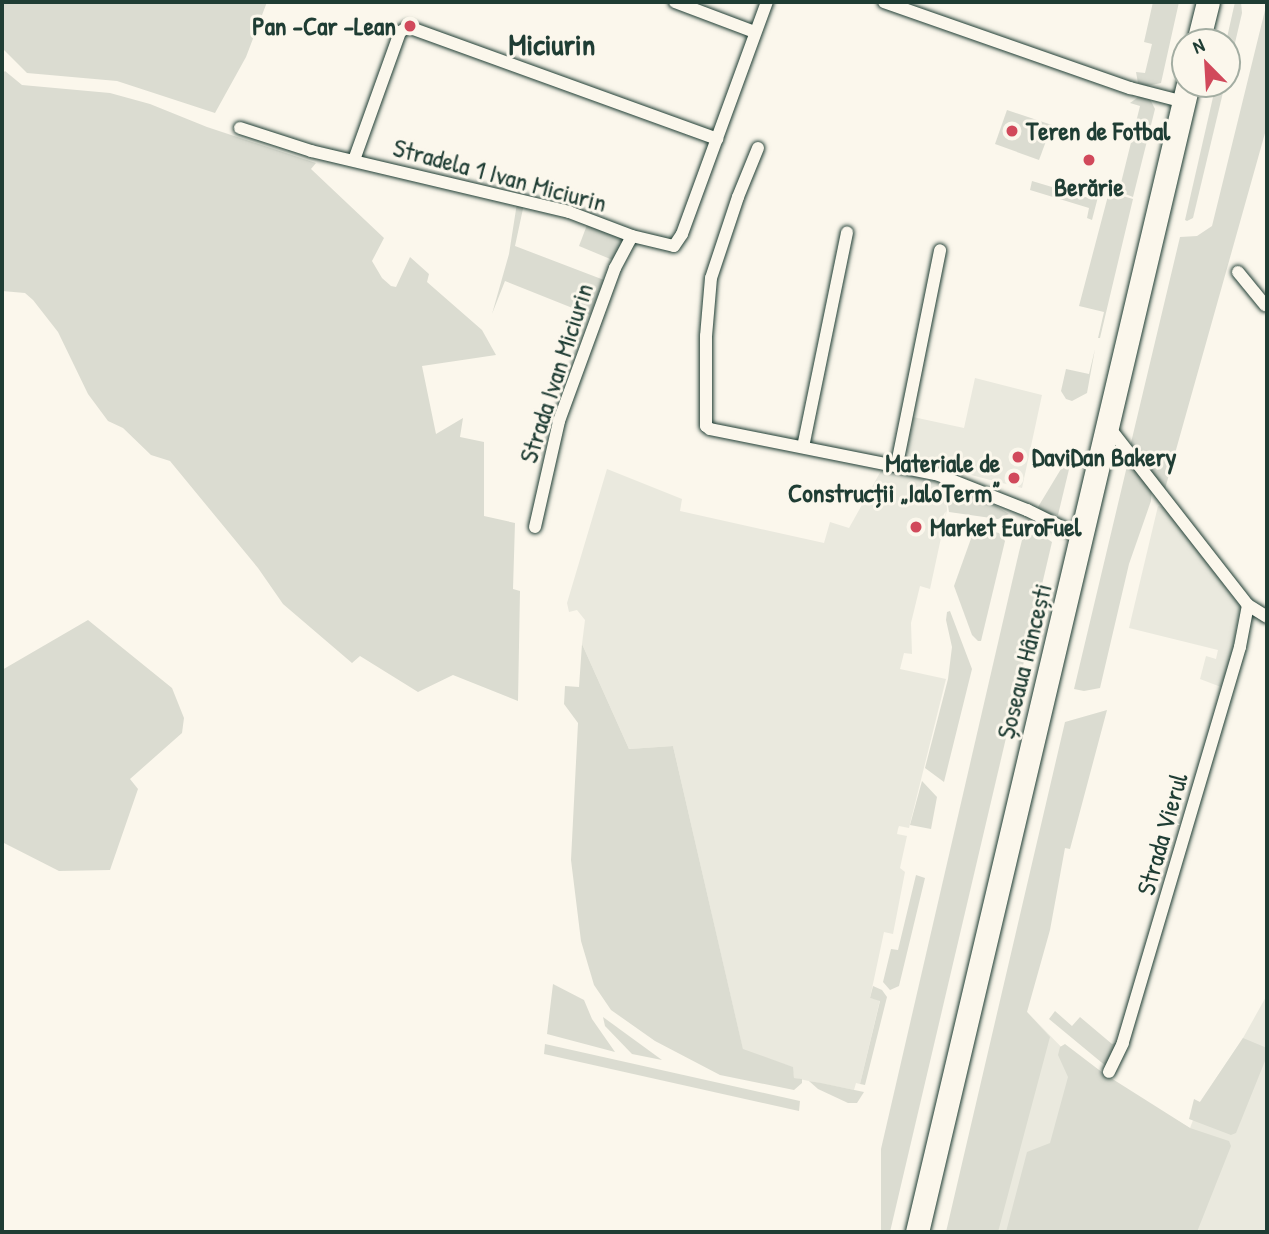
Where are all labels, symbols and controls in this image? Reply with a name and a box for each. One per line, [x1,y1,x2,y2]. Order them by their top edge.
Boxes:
place label: Pan -Car -Lean [252,10,396,42]
marker: Pan -Car -Lean [402,18,418,34]
district label: Miciurin [509,26,595,62]
north arrow [1171,28,1241,98]
text: N [1188,32,1208,60]
place label: Teren de Fotbal [1026,115,1170,147]
marker: Teren de Fotbal [1004,123,1020,139]
street label: Stradela 1 Ivan Miciurin [390,132,610,218]
marker: Berărie [1081,152,1097,168]
place label: Berărie [1054,171,1124,203]
street label: Strada Ivan Miciurin [512,279,600,467]
place label: DaviDan Bakery [1032,441,1177,473]
place label: Materiale de Construcții „IaloTerm” [788,447,1000,508]
marker: DaviDan Bakery [1010,449,1026,465]
marker: Materiale de Construcții „IaloTerm” [1006,470,1022,486]
place label: Market EuroFuel [930,511,1082,543]
marker: Market EuroFuel [908,519,924,535]
street label: Șoseaua Hâncești [990,580,1058,742]
street label: Strada Vierul [1130,769,1194,899]

